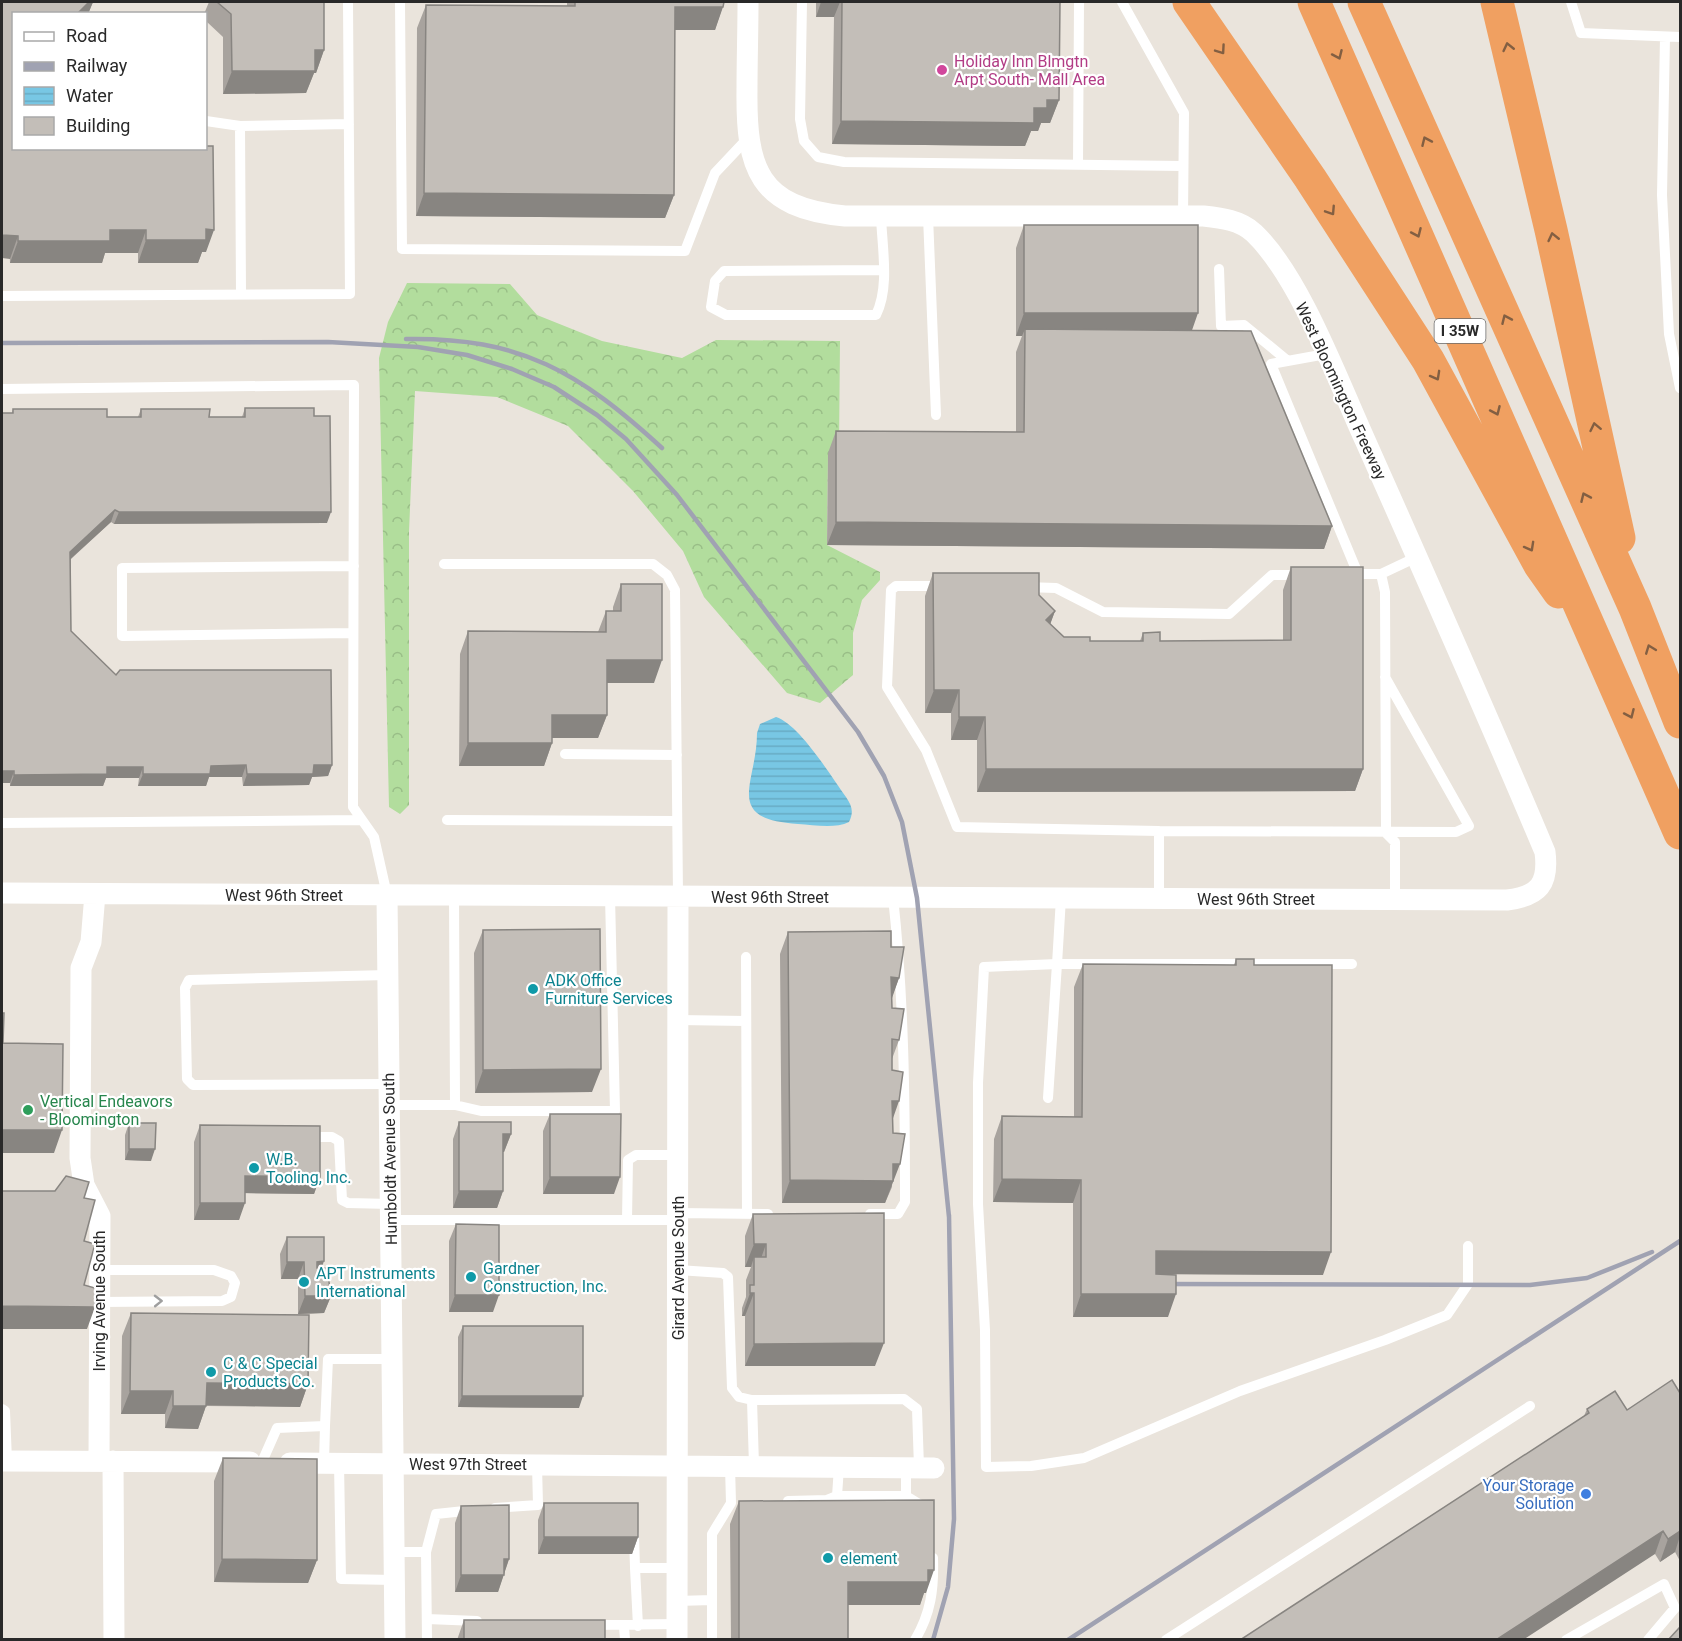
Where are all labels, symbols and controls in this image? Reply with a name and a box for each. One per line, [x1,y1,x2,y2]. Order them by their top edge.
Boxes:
legend [12,12,207,150]
text: Road [66,25,107,46]
one-way arrow [1502,43,1515,53]
one-way arrow [1214,44,1226,54]
one-way arrow [1331,49,1343,60]
place label: Holiday Inn Blmgtn Arpt South- Mall Area [954,52,1105,89]
text: Railway [66,55,128,76]
marker: Holiday Inn Blmgtn Arpt South- Mall Area [935,63,949,77]
text: Water [66,85,113,106]
text: Building [66,115,130,136]
one-way arrow [1421,136,1433,147]
one-way arrow [1324,205,1336,215]
one-way arrow [1410,227,1422,238]
one-way arrow [1547,232,1560,242]
street label: West Bloomington Freeway [1291,299,1391,483]
one-way arrow [1501,314,1513,325]
road number: I 35W [1434,319,1486,343]
one-way arrow [1429,369,1440,380]
one-way arrow [1489,405,1501,416]
one-way arrow [1589,423,1602,433]
one-way arrow [1580,492,1592,503]
one-way arrow [1523,540,1534,551]
one-way arrow [1644,644,1657,655]
one-way arrow [1623,708,1635,719]
street label: West 96th Street [225,886,343,905]
street label: West 96th Street [711,888,829,907]
street label: West 96th Street [1197,890,1315,909]
place label: ADK Office Furniture Services [545,971,673,1008]
marker: ADK Office Furniture Services [526,982,540,996]
street label: Humboldt Avenue South [379,1073,401,1245]
place label: Vertical Endeavors - Bloomington [40,1092,173,1129]
marker: Vertical Endeavors - Bloomington [21,1103,35,1117]
place label: W.B. Tooling, Inc. [266,1150,352,1187]
marker: W.B. Tooling, Inc. [247,1161,261,1175]
street label: Girard Avenue South [669,1196,688,1340]
street label: Irving Avenue South [90,1230,109,1372]
place label: Gardner Construction, Inc. [483,1259,607,1296]
place label: APT Instruments International [316,1264,436,1301]
marker: Gardner Construction, Inc. [464,1270,478,1284]
marker: APT Instruments International [297,1275,311,1289]
one-way arrow [153,1295,162,1307]
place label: C & C Special Products Co. [223,1354,318,1391]
marker: C & C Special Products Co. [204,1365,218,1379]
street label: West 97th Street [409,1455,527,1474]
place label: Your Storage Solution [1483,1476,1574,1513]
marker: Your Storage Solution [1579,1487,1593,1501]
place label: element [840,1549,897,1568]
marker: element [821,1551,835,1565]

